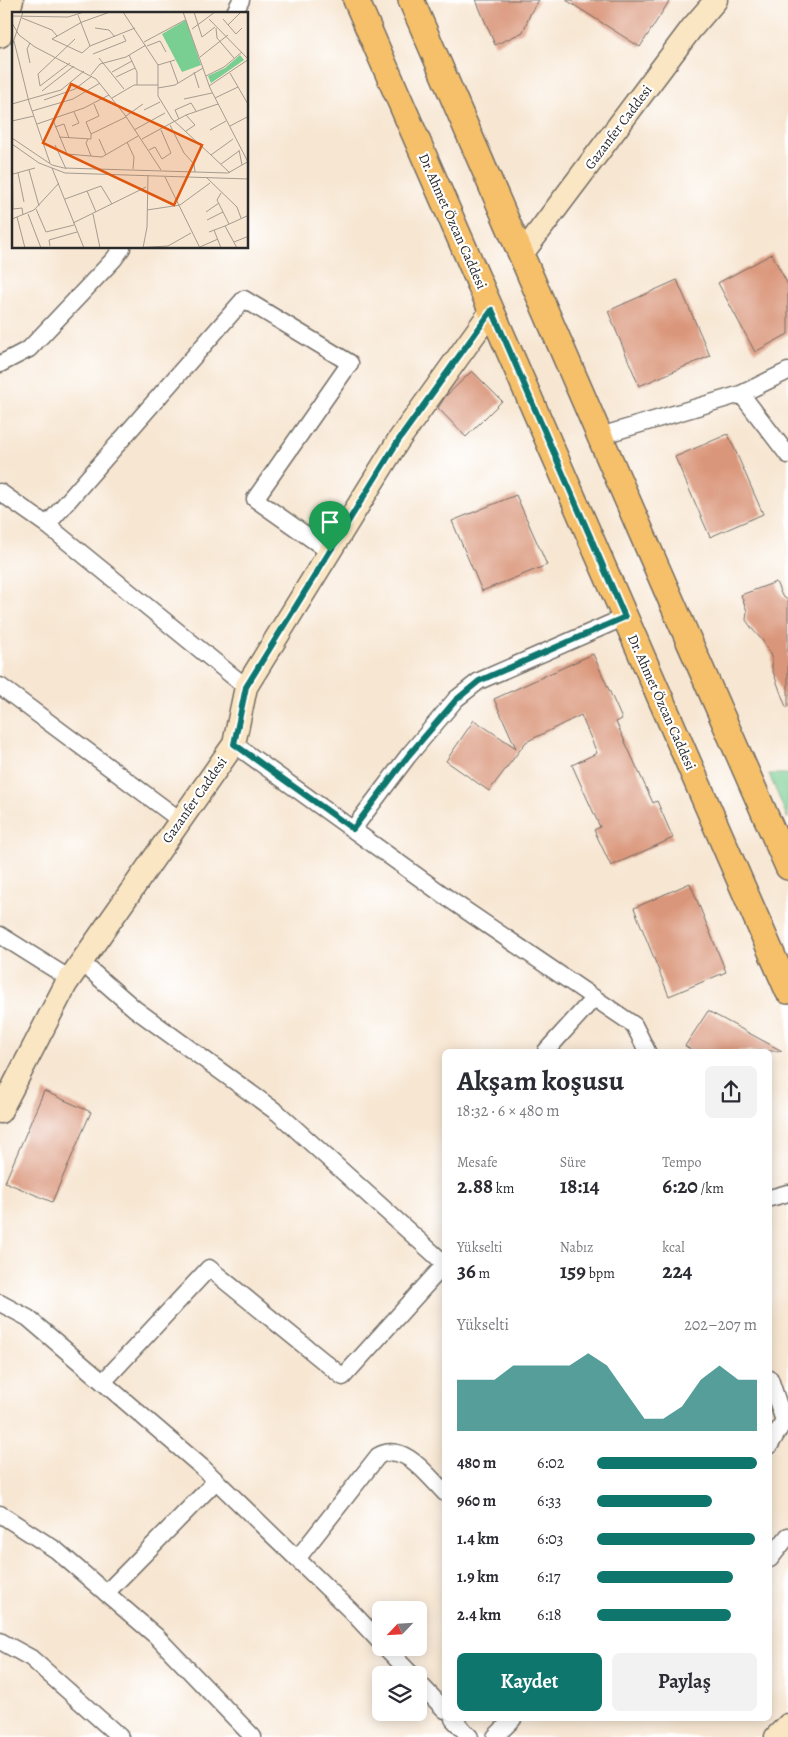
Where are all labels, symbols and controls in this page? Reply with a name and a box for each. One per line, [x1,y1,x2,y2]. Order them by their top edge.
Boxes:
inset map [12,12,249,249]
street label: Gazanfer Caddesi [580,81,656,173]
street label: Dr. Ahmet Özcan Caddesi [414,150,491,292]
pin [309,501,351,552]
icon: arrive [316,508,344,536]
street label: Dr. Ahmet Özcan Caddesi [623,631,700,773]
street label: Gazanfer Caddesi [158,753,231,847]
text: Akşam koşusu [457,1062,624,1100]
button: share [705,1066,757,1118]
text: 18:32 · 6 × 480 m [457,1100,560,1122]
text: Mesafe [457,1153,498,1172]
text: Süre [560,1153,586,1172]
text: Tempo [662,1153,701,1172]
text: 2.88 [457,1172,493,1200]
text: 18:14 [560,1172,600,1200]
text: 6:20 [662,1172,698,1200]
text: km [493,1179,514,1198]
text: /km [698,1179,724,1198]
text: Yükselti [457,1238,503,1257]
text: Nabız [560,1238,593,1257]
text: kcal [662,1238,685,1257]
text: 36 [457,1257,476,1285]
text: 159 [560,1257,586,1285]
text: 224 [662,1257,692,1285]
text: m [476,1264,490,1283]
text: bpm [586,1264,615,1283]
text: Yükselti [457,1314,509,1336]
text: 202–207 m [684,1314,757,1336]
text: 480 m [457,1452,496,1474]
text: 6:02 [537,1452,564,1474]
text: 960 m [457,1490,496,1512]
text: 6:33 [537,1490,562,1512]
text: 1.4 km [457,1528,499,1550]
text: 6:03 [537,1528,563,1550]
text: 1.9 km [457,1566,499,1588]
text: 6:17 [537,1566,560,1588]
north arrow [372,1601,428,1656]
map controls [372,1601,427,1721]
text: 2.4 km [457,1604,501,1626]
text: 6:18 [537,1604,561,1626]
button: Kaydet [457,1653,602,1711]
button: Paylaş [612,1653,757,1711]
button: layers [372,1666,427,1721]

